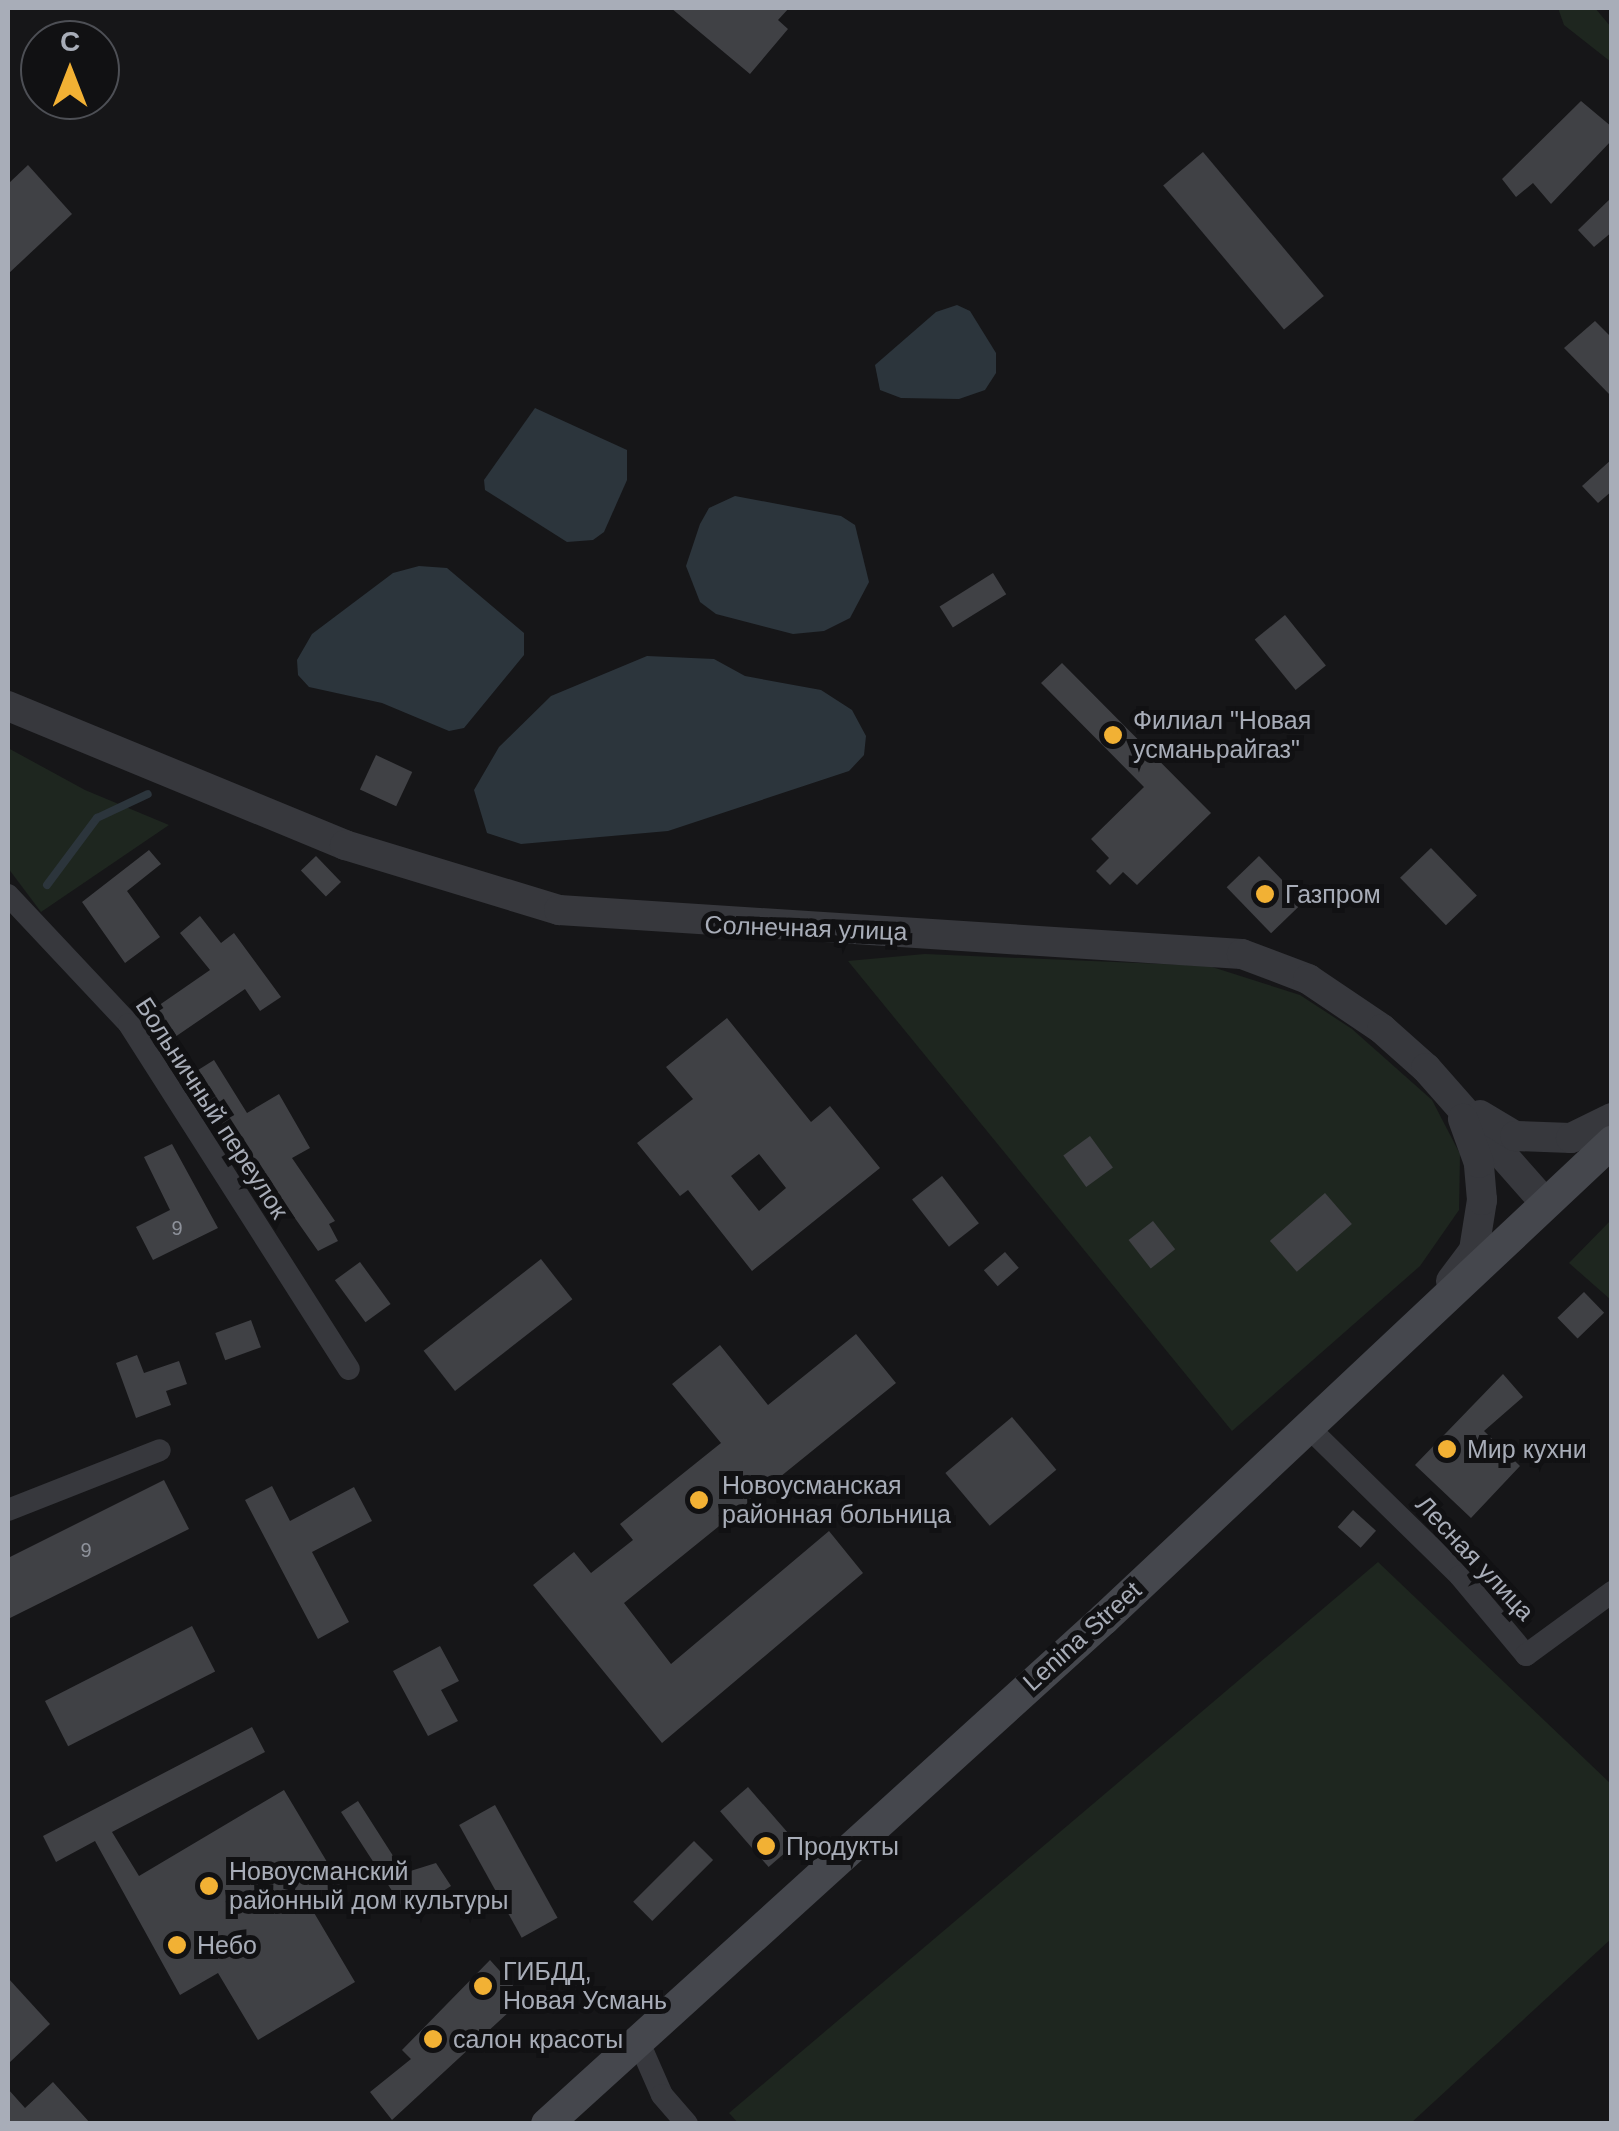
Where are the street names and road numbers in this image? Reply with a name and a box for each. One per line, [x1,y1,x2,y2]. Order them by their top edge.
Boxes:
street label: Солнечная улица [704,909,908,947]
street label: Больничный переулок [129,992,295,1224]
street label: Лесная улица [1410,1489,1540,1627]
street label: Lenina Street [1017,1575,1147,1697]

